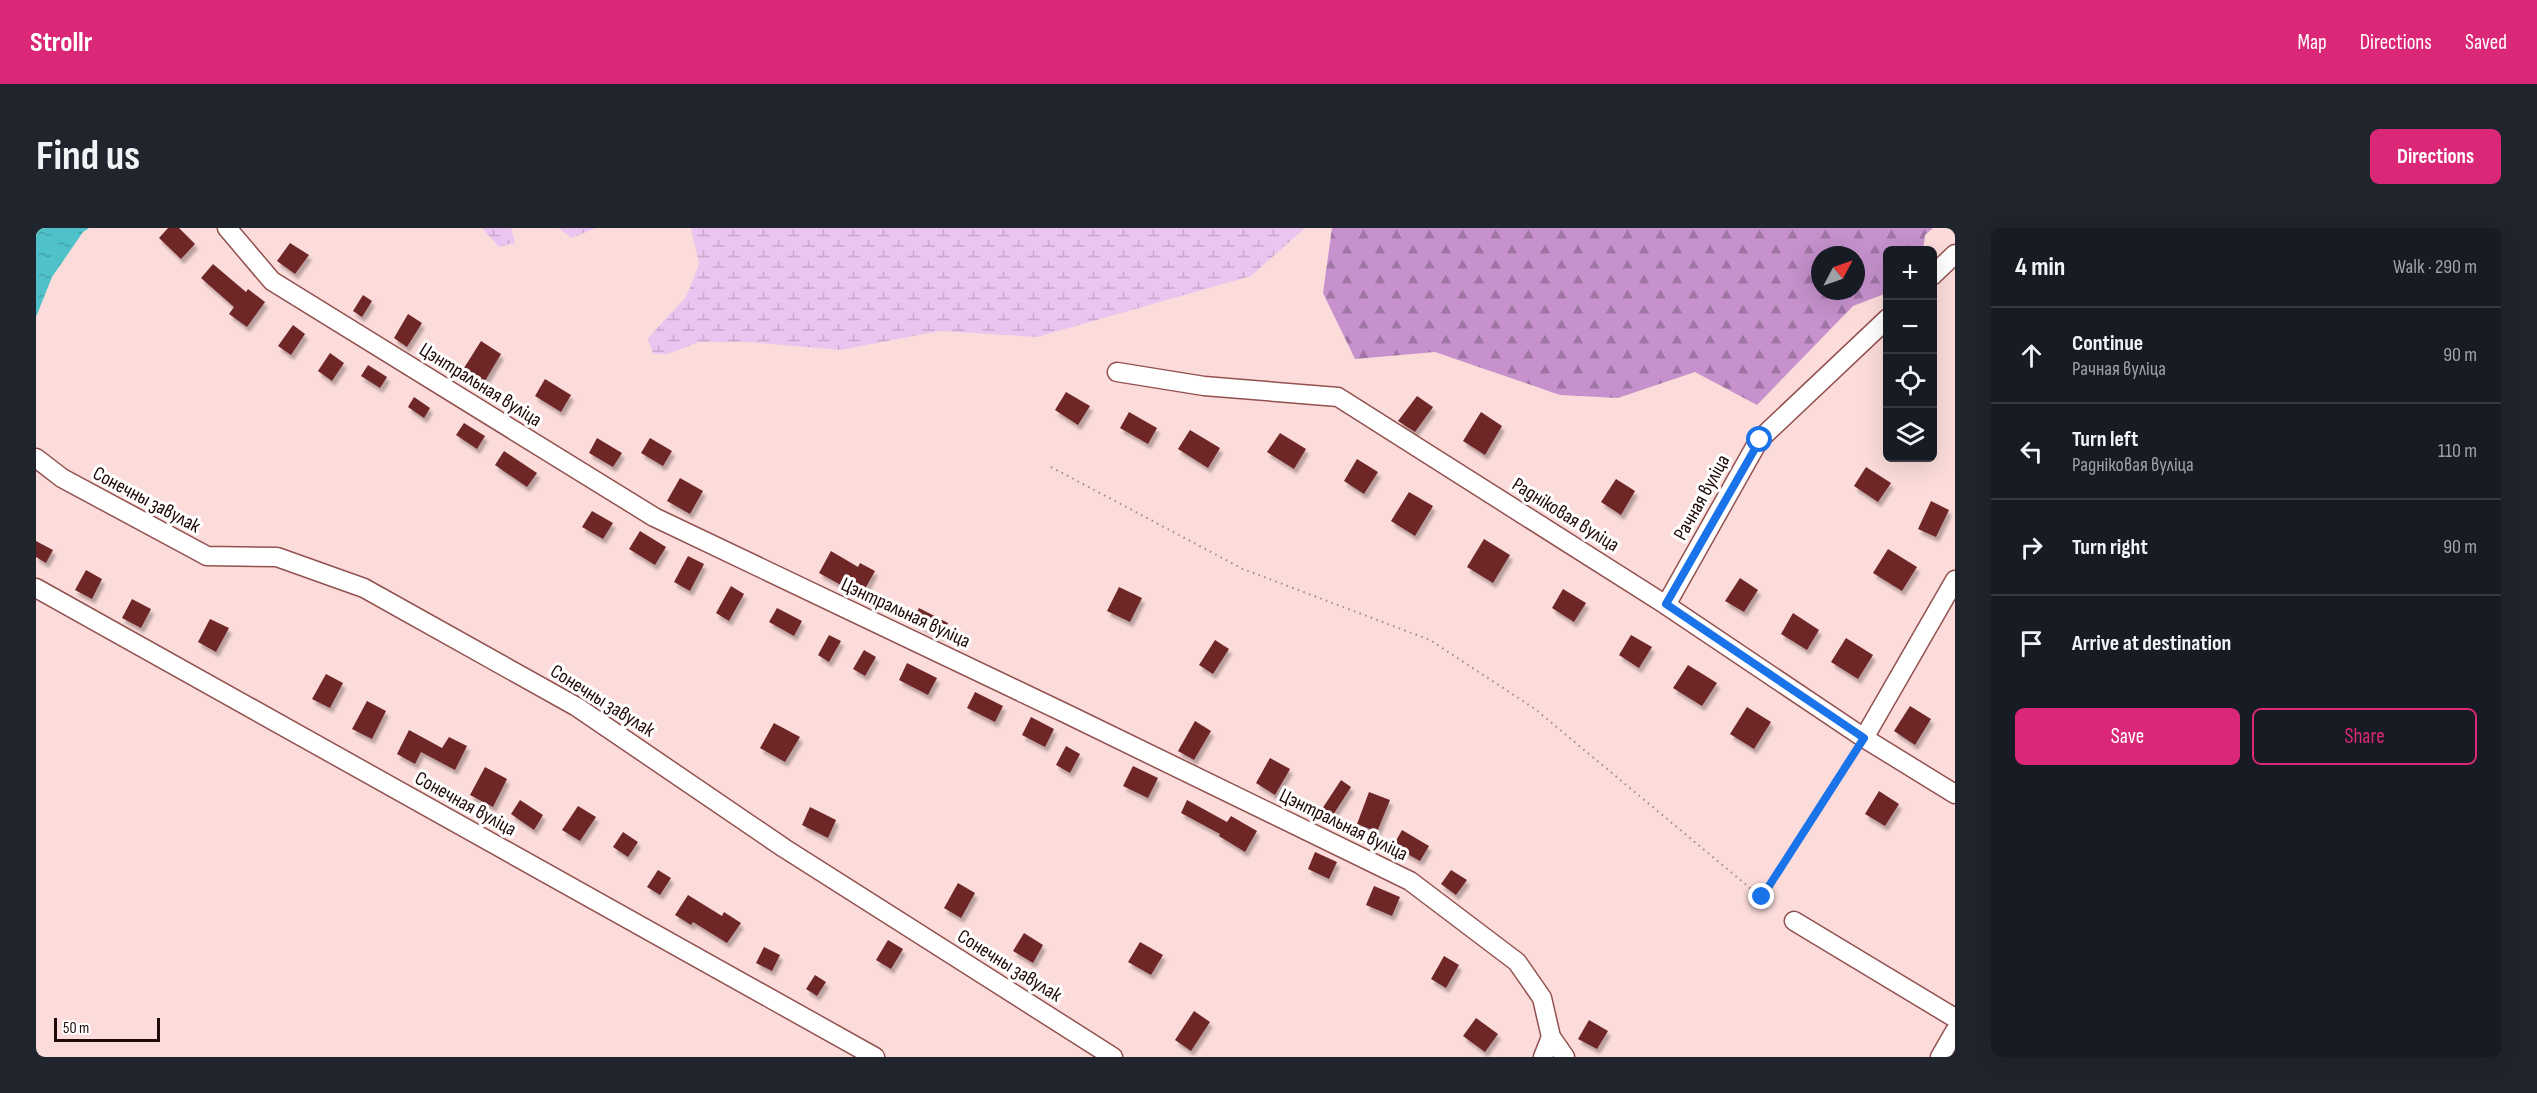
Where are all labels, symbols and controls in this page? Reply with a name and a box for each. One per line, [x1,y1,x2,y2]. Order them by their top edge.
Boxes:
text: Strollr [30,26,92,59]
text: Map [2297,30,2327,55]
text: Directions [2360,30,2432,55]
text: Saved [2465,30,2507,55]
button: Directions [2370,129,2501,184]
text: Find us [36,131,140,182]
north arrow [1811,246,1865,300]
map controls [1883,246,1937,462]
button: + [1883,246,1937,300]
text: 4 min [2015,252,2065,283]
text: Walk · 290 m [2393,255,2477,279]
button: − [1883,300,1937,354]
text: Continue [2072,330,2143,357]
street label: Цэнтральная вуліца [415,338,546,432]
icon: ahead [2015,339,2048,372]
text: 90 m [2443,343,2477,367]
button: locate [1883,354,1937,408]
text: Рачная вуліца [2072,357,2166,381]
button: layers [1883,408,1937,462]
route start [1746,426,1772,452]
text: Turn left [2072,426,2138,453]
icon: left [2015,435,2048,468]
text: 110 m [2438,439,2477,463]
street label: Рачная вуліца [1669,451,1735,544]
text: Радніковая вуліца [2072,453,2194,477]
street label: Сонечны завулак [89,461,205,539]
street label: Радніковая вуліца [1507,472,1623,557]
icon: right [2015,531,2048,564]
text: Turn right [2072,534,2148,561]
text: 90 m [2443,535,2477,559]
street label: Цэнтральная вуліца [837,572,974,653]
icon: arrive [2015,627,2048,660]
text: Arrive at destination [2072,630,2231,657]
street label: Сонечны завулак [546,659,659,743]
button: Save [2015,708,2240,765]
button: Share [2252,708,2477,765]
street label: Сонечная вуліца [411,766,520,842]
street label: Цэнтральная вуліца [1275,783,1412,866]
route end [1748,883,1774,909]
street label: Сонечны завулак [953,924,1066,1008]
scale bar [54,1015,160,1042]
text: 50 m [63,1019,89,1038]

